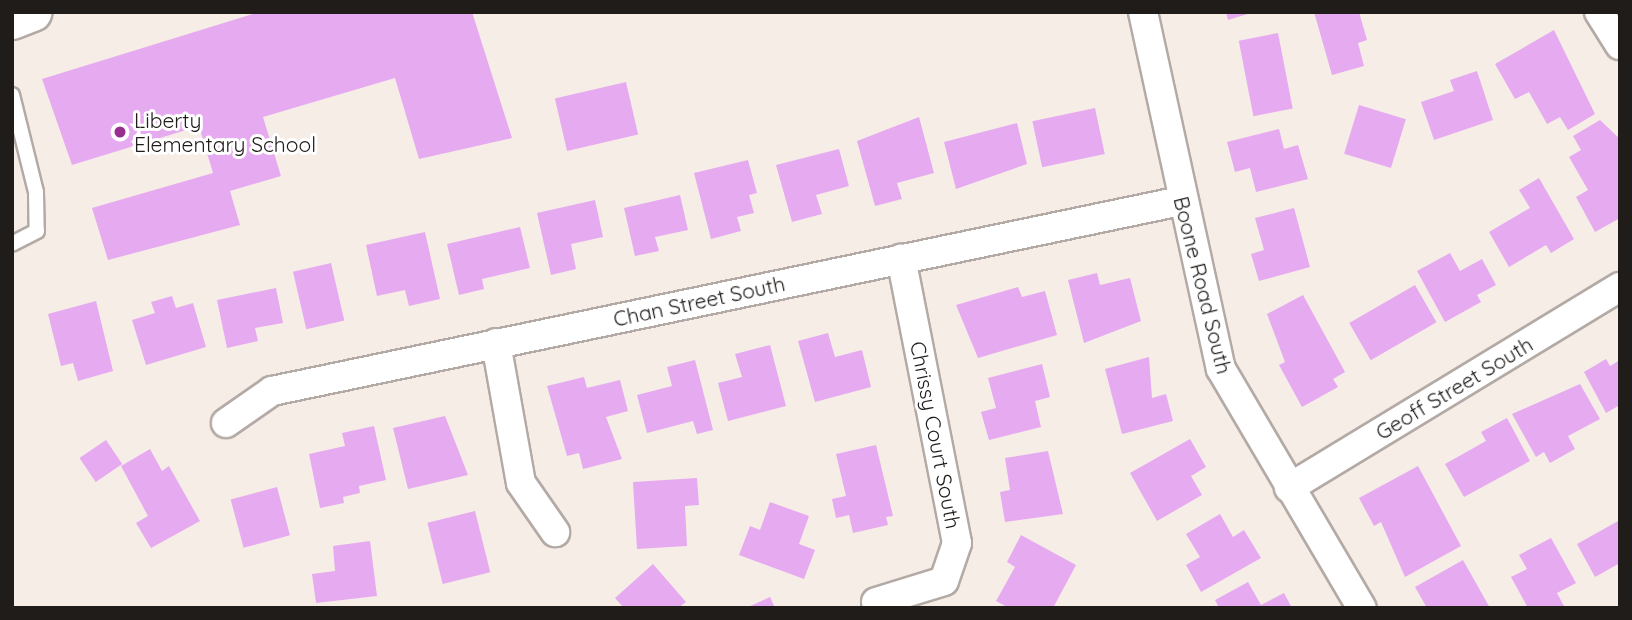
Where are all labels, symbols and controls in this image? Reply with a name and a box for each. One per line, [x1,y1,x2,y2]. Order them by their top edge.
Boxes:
place label: Liberty Elementary School [134,107,316,157]
marker: Liberty Elementary School [112,124,128,140]
street label: Boone Road South [1169,194,1237,376]
street label: Chan Street South [611,270,787,332]
street label: Geoff Street South [1371,331,1537,445]
street label: Chrissy Court South [905,339,967,531]

